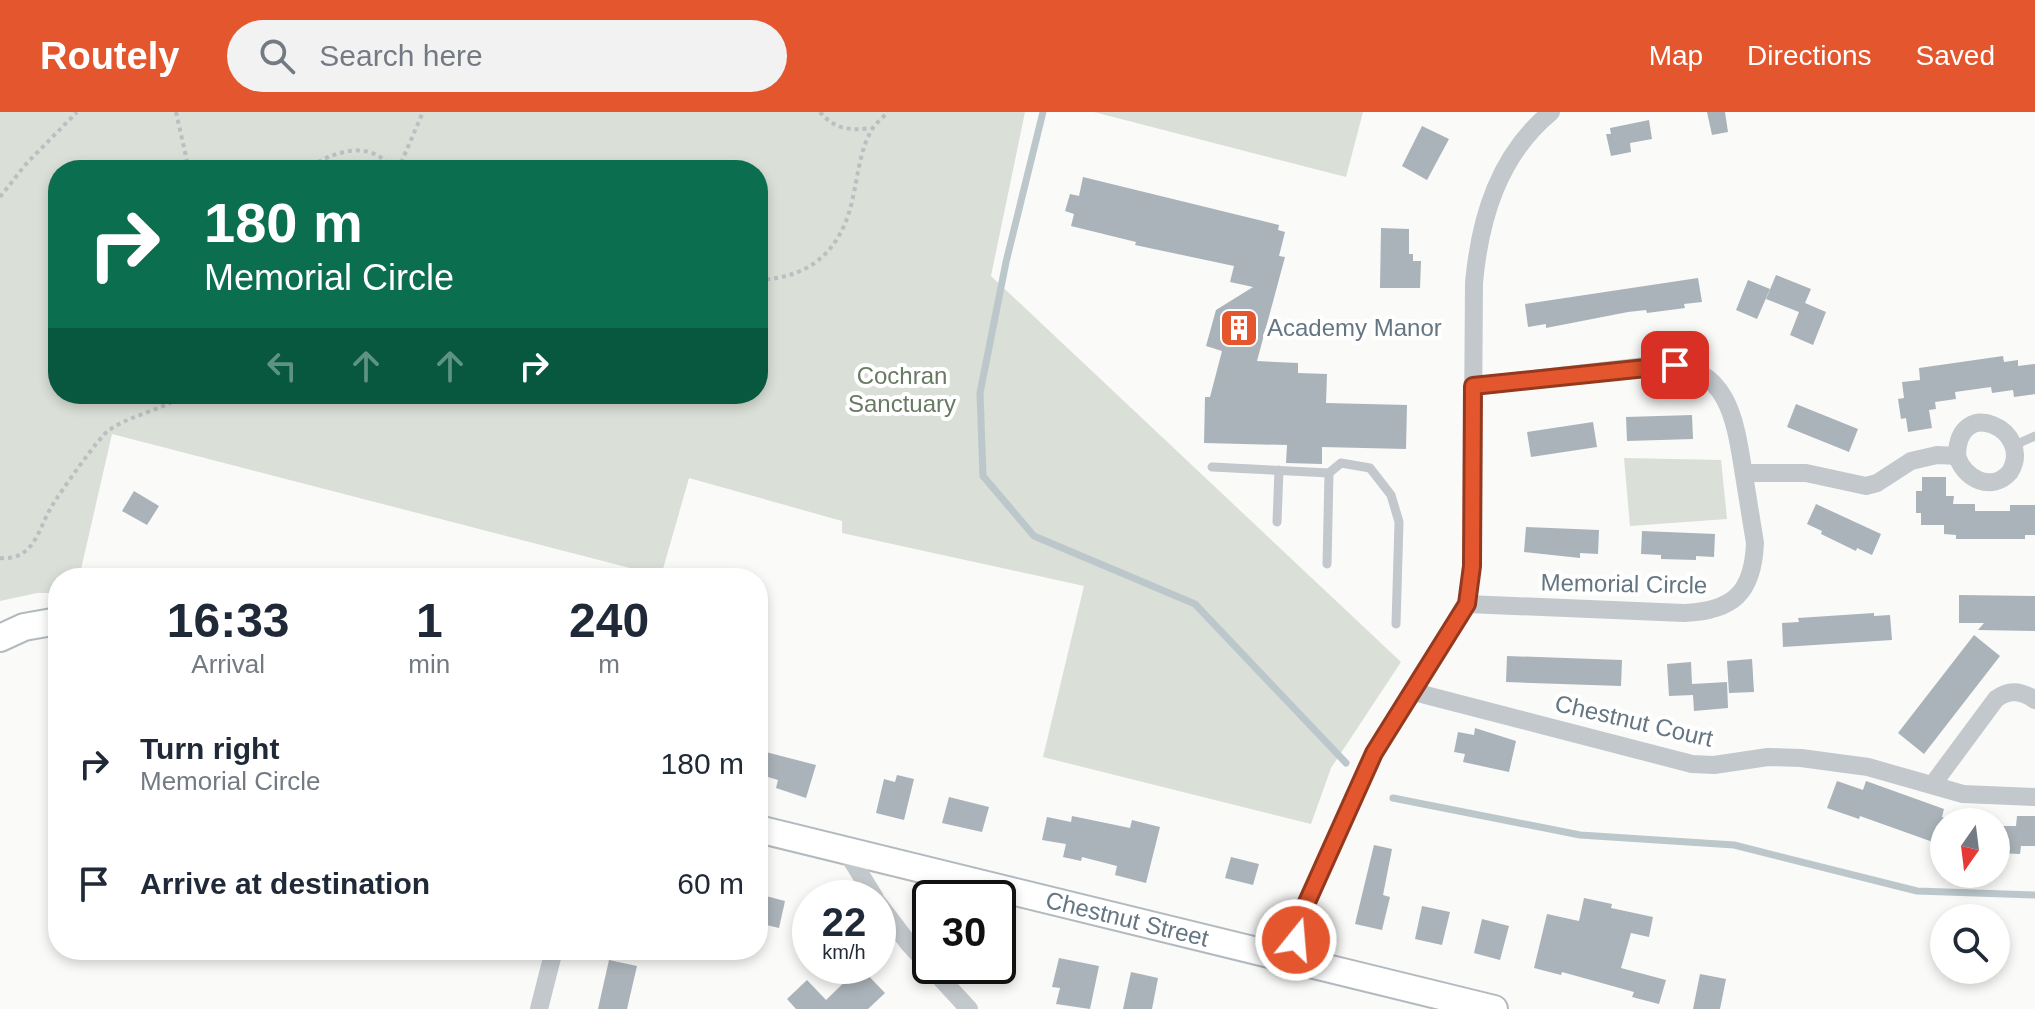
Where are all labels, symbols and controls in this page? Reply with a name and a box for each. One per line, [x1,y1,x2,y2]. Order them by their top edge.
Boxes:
search box [227,20,787,92]
icon: search [255,34,299,78]
text: Routely [40,35,179,77]
text: Search here [319,39,483,72]
text: Map [1649,40,1703,71]
text: Directions [1747,40,1872,71]
text: Saved [1916,40,1995,71]
text: 180 m [204,191,363,254]
icon: right [72,192,176,296]
text: Memorial Circle [204,257,454,298]
building icon: Academy Manor [1218,307,1260,349]
place label: Academy Manor [1267,314,1442,341]
pin [1641,331,1709,399]
icon: arrive [1653,343,1697,387]
icon: left [260,344,304,388]
icon: ahead [344,344,388,388]
icon: ahead [428,344,472,388]
icon: right [512,344,556,388]
park label: Cochran Sanctuary [848,362,956,417]
street label: Memorial Circle [1540,569,1708,598]
text: 16:33 [167,594,290,647]
text: 1 [416,594,443,647]
text: 240 [569,594,649,647]
text: Arrival [191,649,265,679]
text: min [408,649,450,679]
text: m [598,649,620,679]
street label: Chestnut Court [1552,689,1716,752]
text: Turn right [140,732,279,765]
icon: right [72,742,116,786]
text: 180 m [661,747,744,780]
text: Memorial Circle [140,766,321,796]
north arrow [1930,808,2010,888]
map controls [1930,808,2010,984]
icon: arrive [72,862,116,906]
text: Arrive at destination [140,867,430,900]
text: 60 m [677,867,744,900]
speed limit sign: 30 [912,880,1016,984]
street label: Chestnut Street [1043,886,1212,952]
position arrow [1254,898,1338,982]
text: 22 [822,900,866,944]
button: search [1930,904,2010,984]
text: km/h [822,941,866,963]

